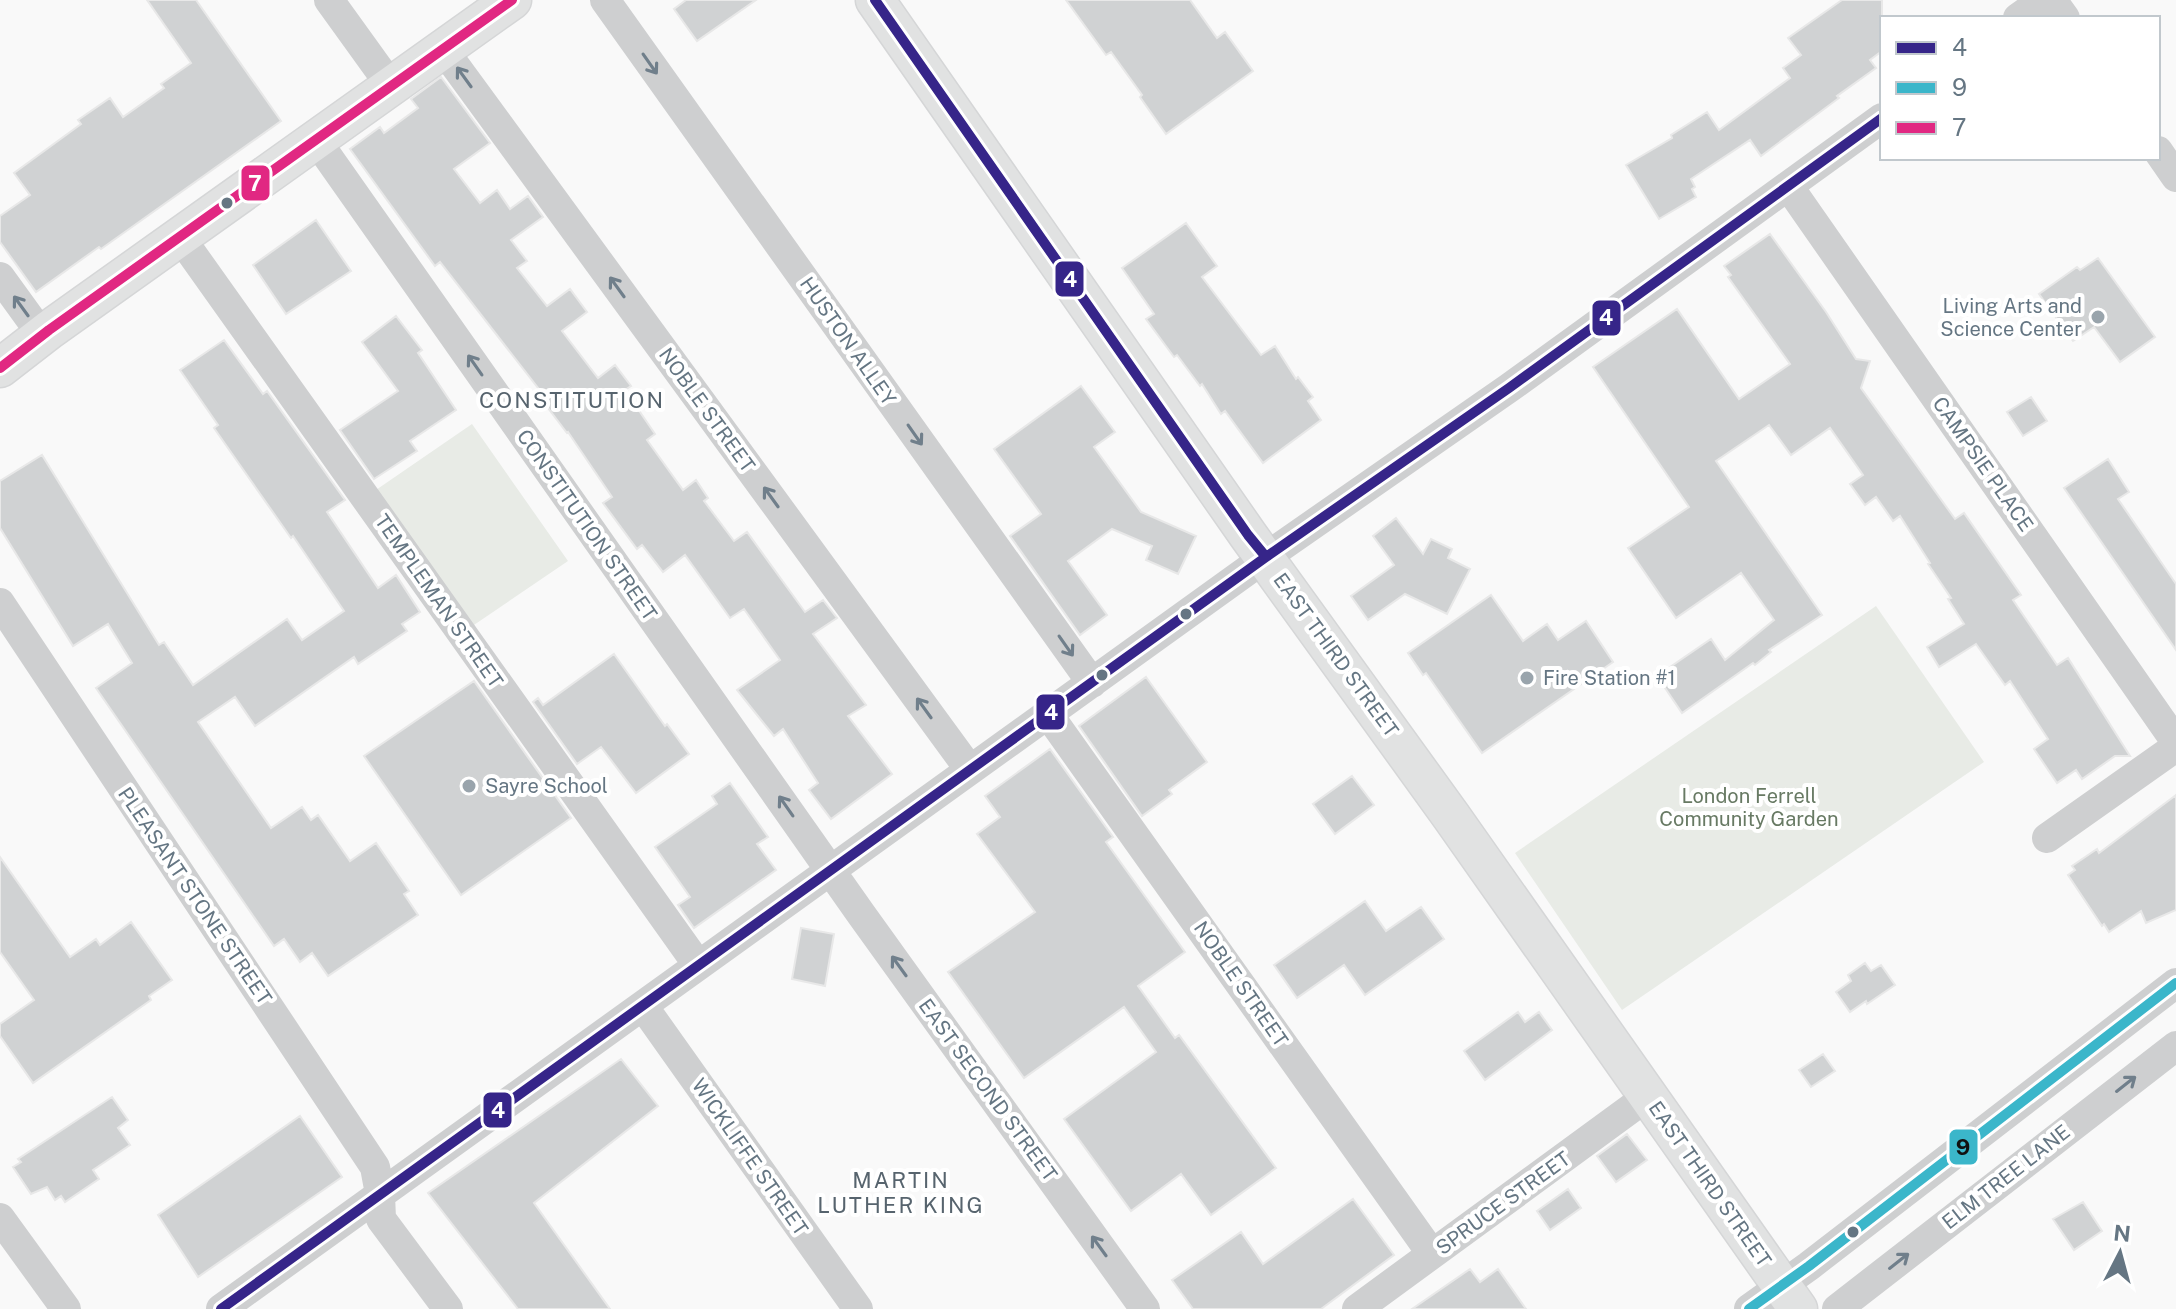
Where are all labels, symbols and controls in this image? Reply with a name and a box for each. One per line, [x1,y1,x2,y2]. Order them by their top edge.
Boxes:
legend [1880,16,2160,160]
text: 4 [1952,33,1967,61]
one-way arrow [642,52,658,74]
one-way arrow [456,67,473,88]
text: 9 [1952,73,1967,101]
text: 7 [1952,113,1966,141]
line badge: 7 [240,164,271,202]
text: 7 [248,170,262,196]
unlabelled marker [219,195,235,211]
line badge: 4 [1054,260,1085,298]
text: 4 [1063,266,1077,292]
street label: HUSTON ALLEY [795,272,901,410]
one-way arrow [609,277,626,299]
place label: Living Arts and Science Center [1940,294,2082,341]
one-way arrow [13,296,30,317]
line badge: 4 [1591,299,1622,337]
text: 4 [1599,304,1613,330]
marker: Living Arts and Science Center [2089,308,2107,326]
street label: NOBLE STREET [654,343,760,477]
one-way arrow [467,355,483,377]
district label: CONSTITUTION [479,387,665,413]
street label: CAMPSIE PLACE [1928,392,2038,536]
one-way arrow [907,423,923,445]
street label: CONSTITUTION STREET [512,425,662,625]
one-way arrow [762,487,779,509]
street label: TEMPLEMAN STREET [370,510,508,693]
street label: EAST THIRD STREET [1268,568,1404,742]
unlabelled marker [1178,606,1194,622]
one-way arrow [1058,635,1074,657]
place label: Fire Station #1 [1543,666,1676,690]
unlabelled marker [1094,667,1110,683]
marker: Fire Station #1 [1518,669,1536,687]
line badge: 4 [1035,693,1066,731]
one-way arrow [915,697,932,719]
text: 4 [1044,699,1058,725]
place label: Sayre School [485,774,608,798]
marker: Sayre School [460,777,478,795]
street label: PLEASANT STONE STREET [113,783,277,1009]
park label: London Ferrell Community Garden [1659,784,1839,831]
one-way arrow [778,796,794,818]
street label: NOBLE STREET [1189,917,1293,1052]
one-way arrow [891,956,908,977]
street label: EAST SECOND STREET [914,994,1062,1186]
street label: WICKLIFFE STREET [687,1074,813,1240]
one-way arrow [2115,1076,2136,1093]
line badge: 4 [482,1091,513,1129]
text: 4 [491,1097,505,1123]
street label: EAST THIRD STREET [1644,1097,1776,1272]
street label: ELM TREE LANE [1937,1120,2075,1234]
line badge: 9 [1948,1128,1979,1166]
text: 9 [1956,1134,1970,1160]
street label: SPRUCE STREET [1431,1146,1575,1260]
district label: MARTIN LUTHER KING [817,1167,985,1218]
north arrow [2080,1213,2160,1293]
text: N [2112,1219,2132,1247]
unlabelled marker [1845,1224,1861,1240]
one-way arrow [1091,1235,1108,1257]
one-way arrow [1888,1252,1909,1270]

